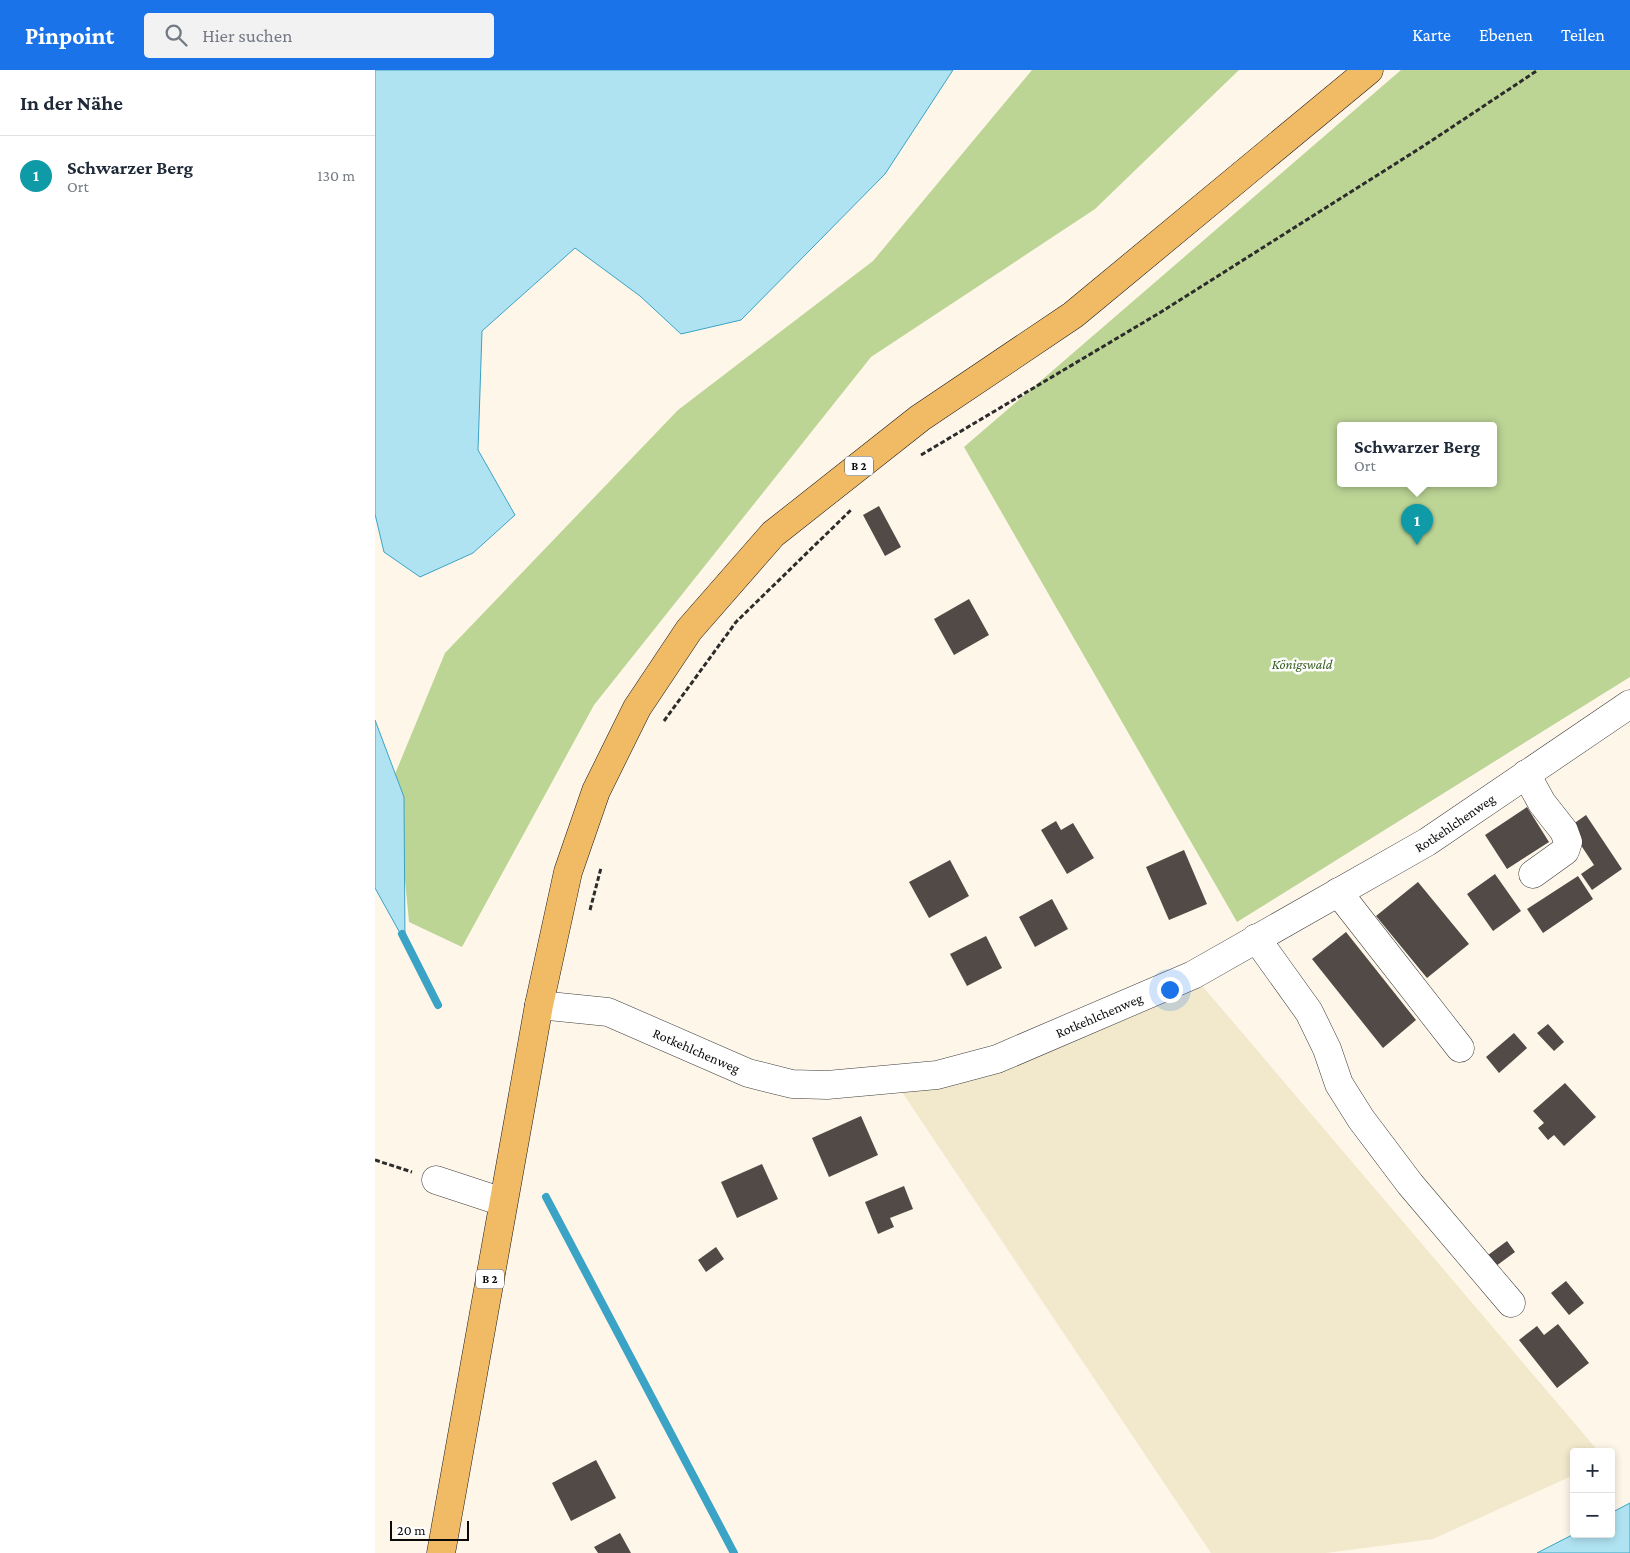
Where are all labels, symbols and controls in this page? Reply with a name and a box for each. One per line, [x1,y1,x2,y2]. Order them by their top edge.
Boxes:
search box [144,13,494,58]
icon: search [162,21,190,49]
text: Pinpoint [25,22,114,49]
text: Hier suchen [202,25,292,46]
text: Karte [1412,25,1451,45]
text: Ebenen [1479,25,1533,45]
text: Teilen [1561,25,1605,45]
text: In der Nähe [20,91,123,115]
text: Schwarzer Berg [67,157,193,178]
text: 1 [33,167,39,184]
text: 130 m [317,167,355,184]
text: Ort [67,178,89,195]
popup [1337,422,1497,487]
text: Schwarzer Berg [1354,436,1480,457]
road number: B 2 [845,456,873,476]
text: Ort [1354,457,1376,474]
pin: 1 [1401,504,1433,545]
park label: Königswald [1272,656,1333,672]
street label: Rotkehlchenweg [1412,790,1498,855]
your location [1157,977,1183,1003]
street label: Rotkehlchenweg [1053,989,1145,1041]
street label: Rotkehlchenweg [651,1025,743,1077]
road number: B 2 [476,1270,504,1288]
map controls [1570,1448,1615,1538]
button: + [1570,1448,1615,1493]
button: − [1570,1493,1615,1538]
scale bar [390,1518,469,1541]
text: 20 m [397,1522,425,1538]

